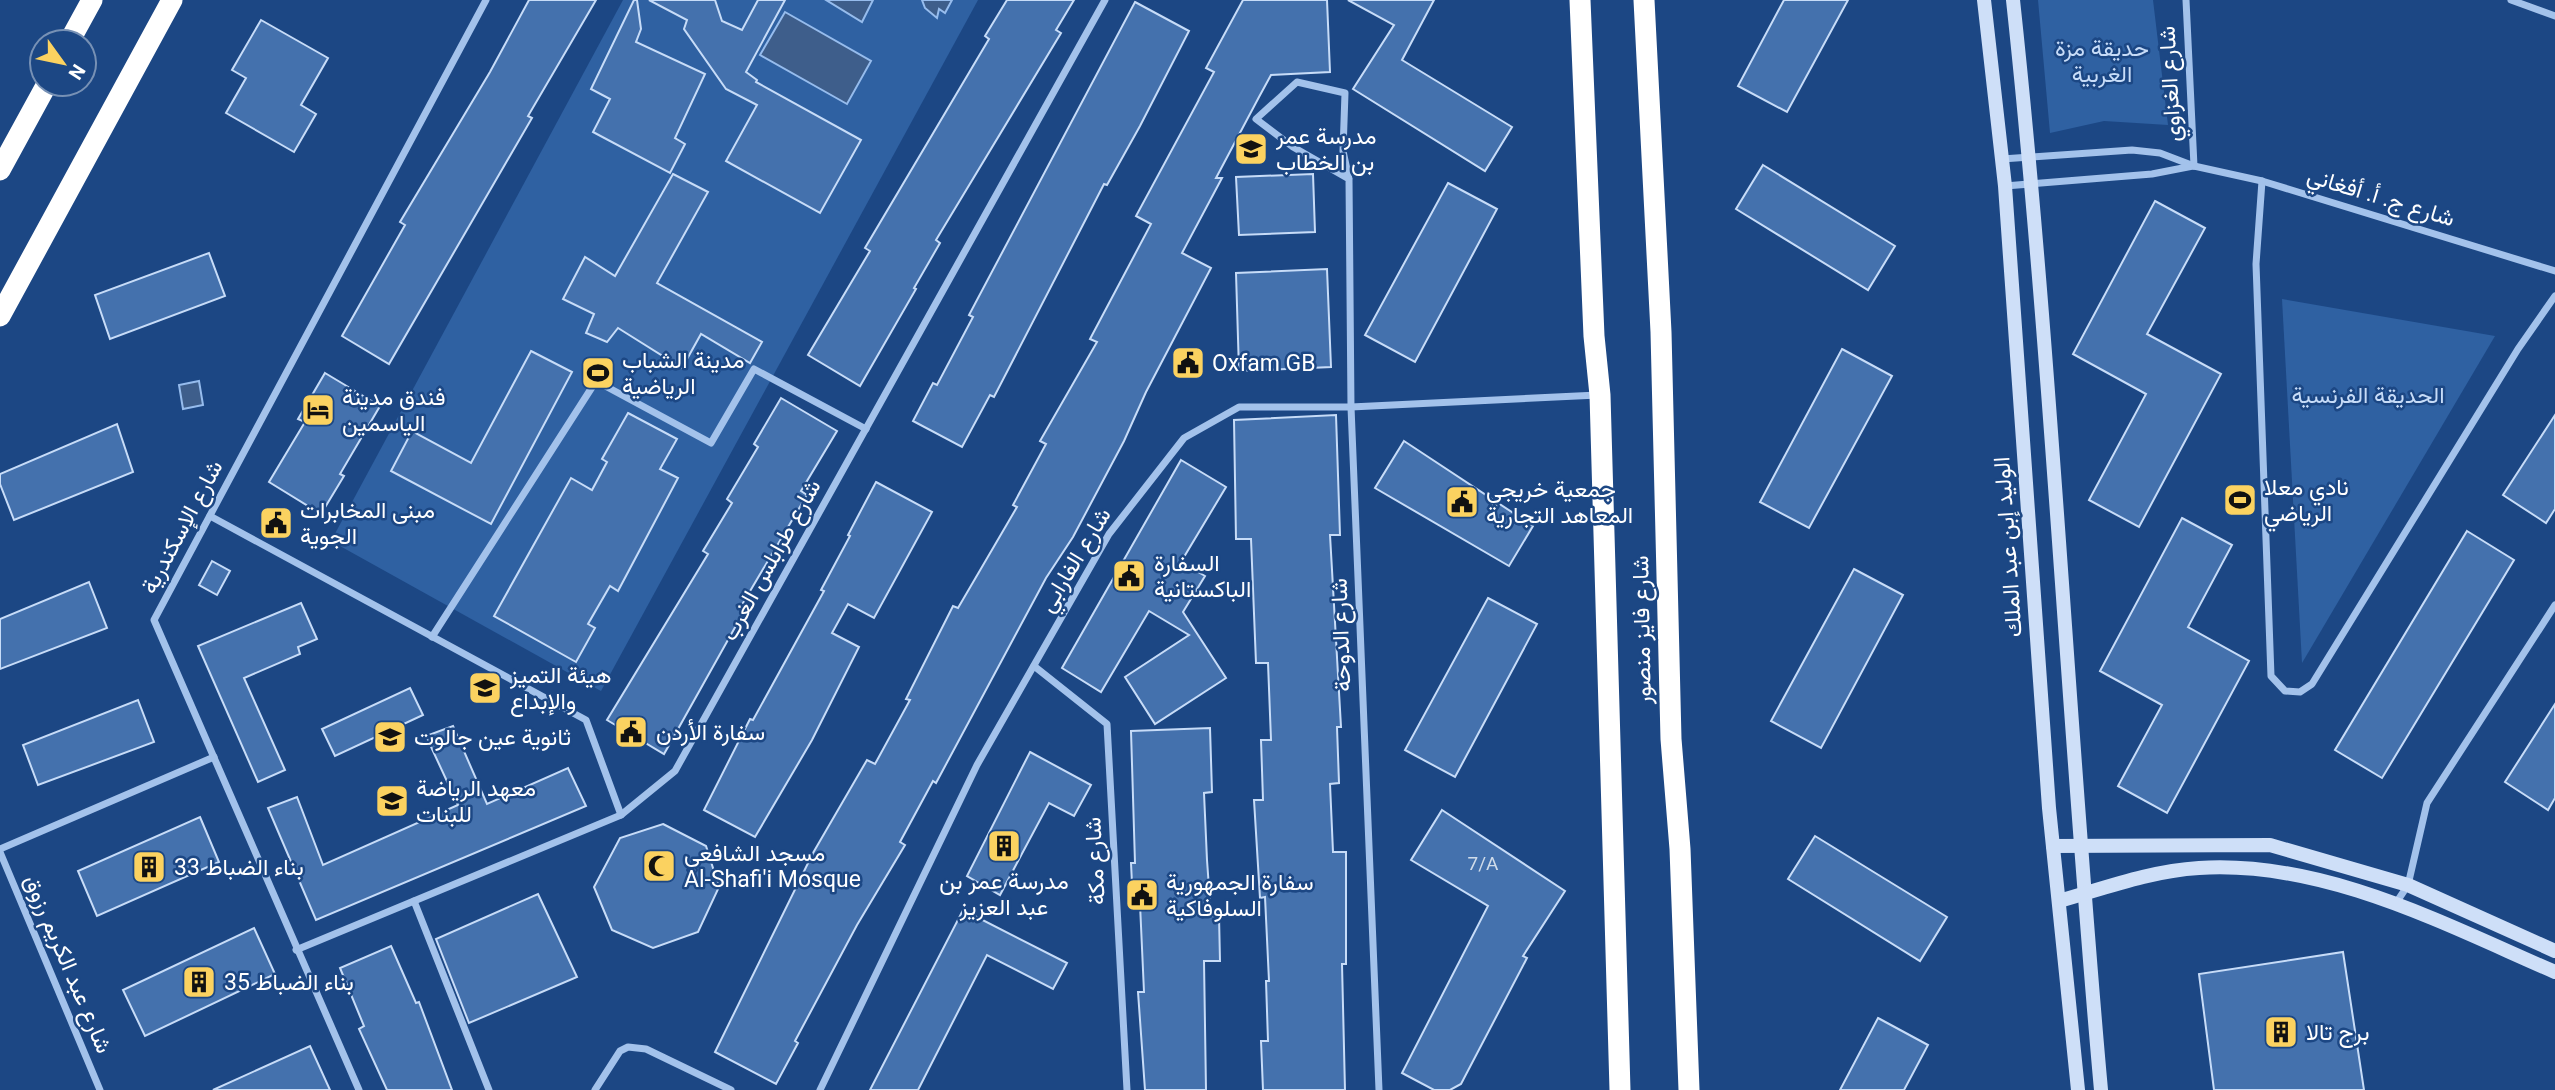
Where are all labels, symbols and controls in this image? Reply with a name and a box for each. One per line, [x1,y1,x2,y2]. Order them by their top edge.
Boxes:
street label: شارع الغزاوي [2153,25,2192,143]
north arrow [28,28,98,98]
park label: حديقة مزة الغربية [2055,35,2149,89]
text: N [64,60,90,84]
place label: مدرسة عمر بن الخطاب [1275,123,1376,176]
school or university icon: مدرسة عمر بن الخطاب [1232,130,1270,168]
street label: شارع ج. أ. أفغاني [2303,162,2458,237]
public building icon: Oxfam GB [1169,344,1207,382]
place label: مدينة الشباب الرياضية [622,347,745,401]
place label: Oxfam GB [1212,350,1316,377]
sports icon: مدينة الشباب الرياضية [579,354,617,392]
park label: الحديقة الفرنسية [2291,382,2445,410]
place label: فندق مدينة الياسمين [342,384,445,437]
hotel icon: فندق مدينة الياسمين [299,391,337,429]
street label: شارع الإسكندرية [136,456,230,599]
street label: الوليد إبن عبد الملك [1988,456,2029,638]
place label: نادي معلا الرياضي [2264,474,2349,532]
street label: شارع طرابلس الغرب [716,475,828,646]
place label: جمعية خريجي المعاهد التجارية [1486,476,1633,530]
sports icon: نادي معلا الرياضي [2221,481,2259,519]
public building icon: جمعية خريجي المعاهد التجارية [1443,483,1481,521]
place label: مبنى المخابرات الجوية [300,497,435,551]
street label: شارع الفارابي [1033,503,1121,620]
public building icon: مبنى المخابرات الجوية [257,504,295,542]
place label: السفارة الباكستانية [1154,550,1251,603]
street label: شارع فايز منصور [1627,555,1659,706]
public building icon: السفارة الباكستانية [1110,557,1148,595]
street label: شارع الدوحة [1326,578,1358,692]
place label: هيئة التميز والإبداع [509,662,612,717]
school or university icon: هيئة التميز والإبداع [466,669,504,707]
public building icon: سفارة الأردن [612,713,650,751]
school or university icon: ثانوية عين جالوت [371,718,409,756]
place label: سفارة الأردن [656,719,765,747]
place label: ثانوية عين جالوت [414,724,571,752]
place label: معهد الرياضة للبنات [416,775,536,828]
school or university icon: معهد الرياضة للبنات [373,782,411,820]
street label: شارع مكة [1079,816,1113,906]
building icon: مدرسة عمر بن عبد العزيز [985,827,1023,865]
place label: مسجد الشافعي Al-Shafi'i Mosque [684,840,861,893]
mosque icon: مسجد الشافعي Al-Shafi'i Mosque [640,847,678,885]
building icon: بناء الضباط 33 [130,848,168,886]
house number: 7/A [1468,852,1499,875]
place label: بناء الضباط 33 [174,854,304,881]
place label: مدرسة عمر بن عبد العزيز [939,868,1069,922]
place label: سفارة الجمهورية السلوفاكية [1166,869,1314,923]
street label: شارع عبد الكريم رزوق [16,871,118,1058]
public building icon: سفارة الجمهورية السلوفاكية [1123,876,1161,914]
building icon: بناء الضباط 35 [180,963,218,1001]
place label: بناء الضباط 35 [224,969,354,996]
building icon: برج تالا [2262,1013,2300,1051]
place label: برج تالا [2306,1019,2369,1048]

